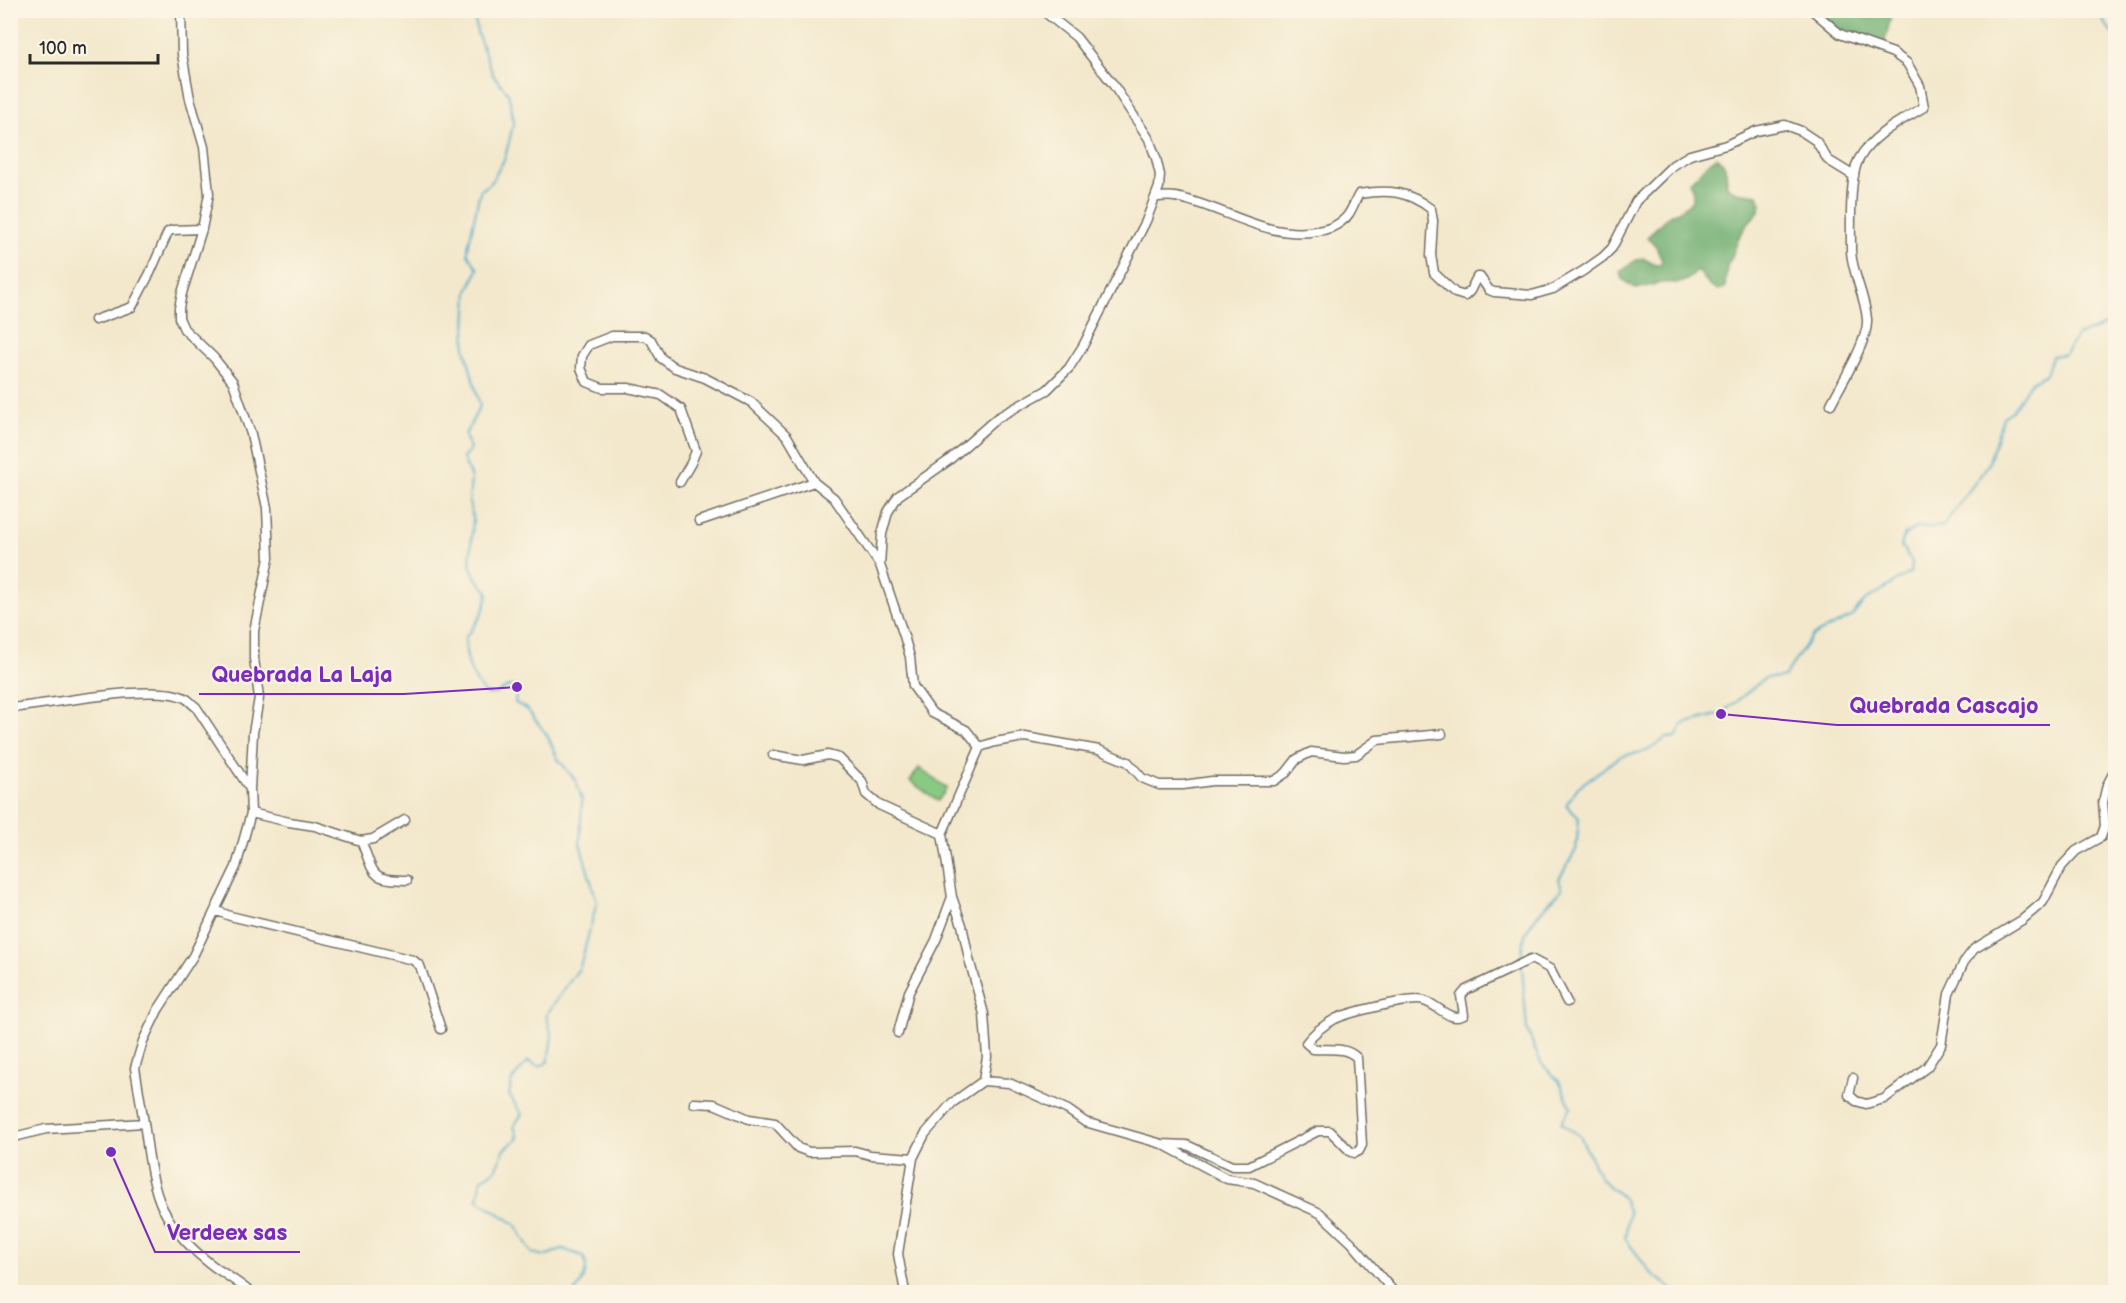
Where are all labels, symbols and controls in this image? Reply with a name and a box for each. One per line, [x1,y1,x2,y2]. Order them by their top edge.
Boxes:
scale bar [30,27,158,65]
text: 100 m [39,38,87,59]
callout: Quebrada La Laja [199,654,404,694]
text: Quebrada La Laja [211,662,393,689]
callout: Quebrada Cascajo [1837,685,2050,725]
text: Quebrada Cascajo [1849,693,2039,720]
callout: Verdeex sas [155,1212,300,1252]
text: Verdeex sas [167,1220,287,1247]

